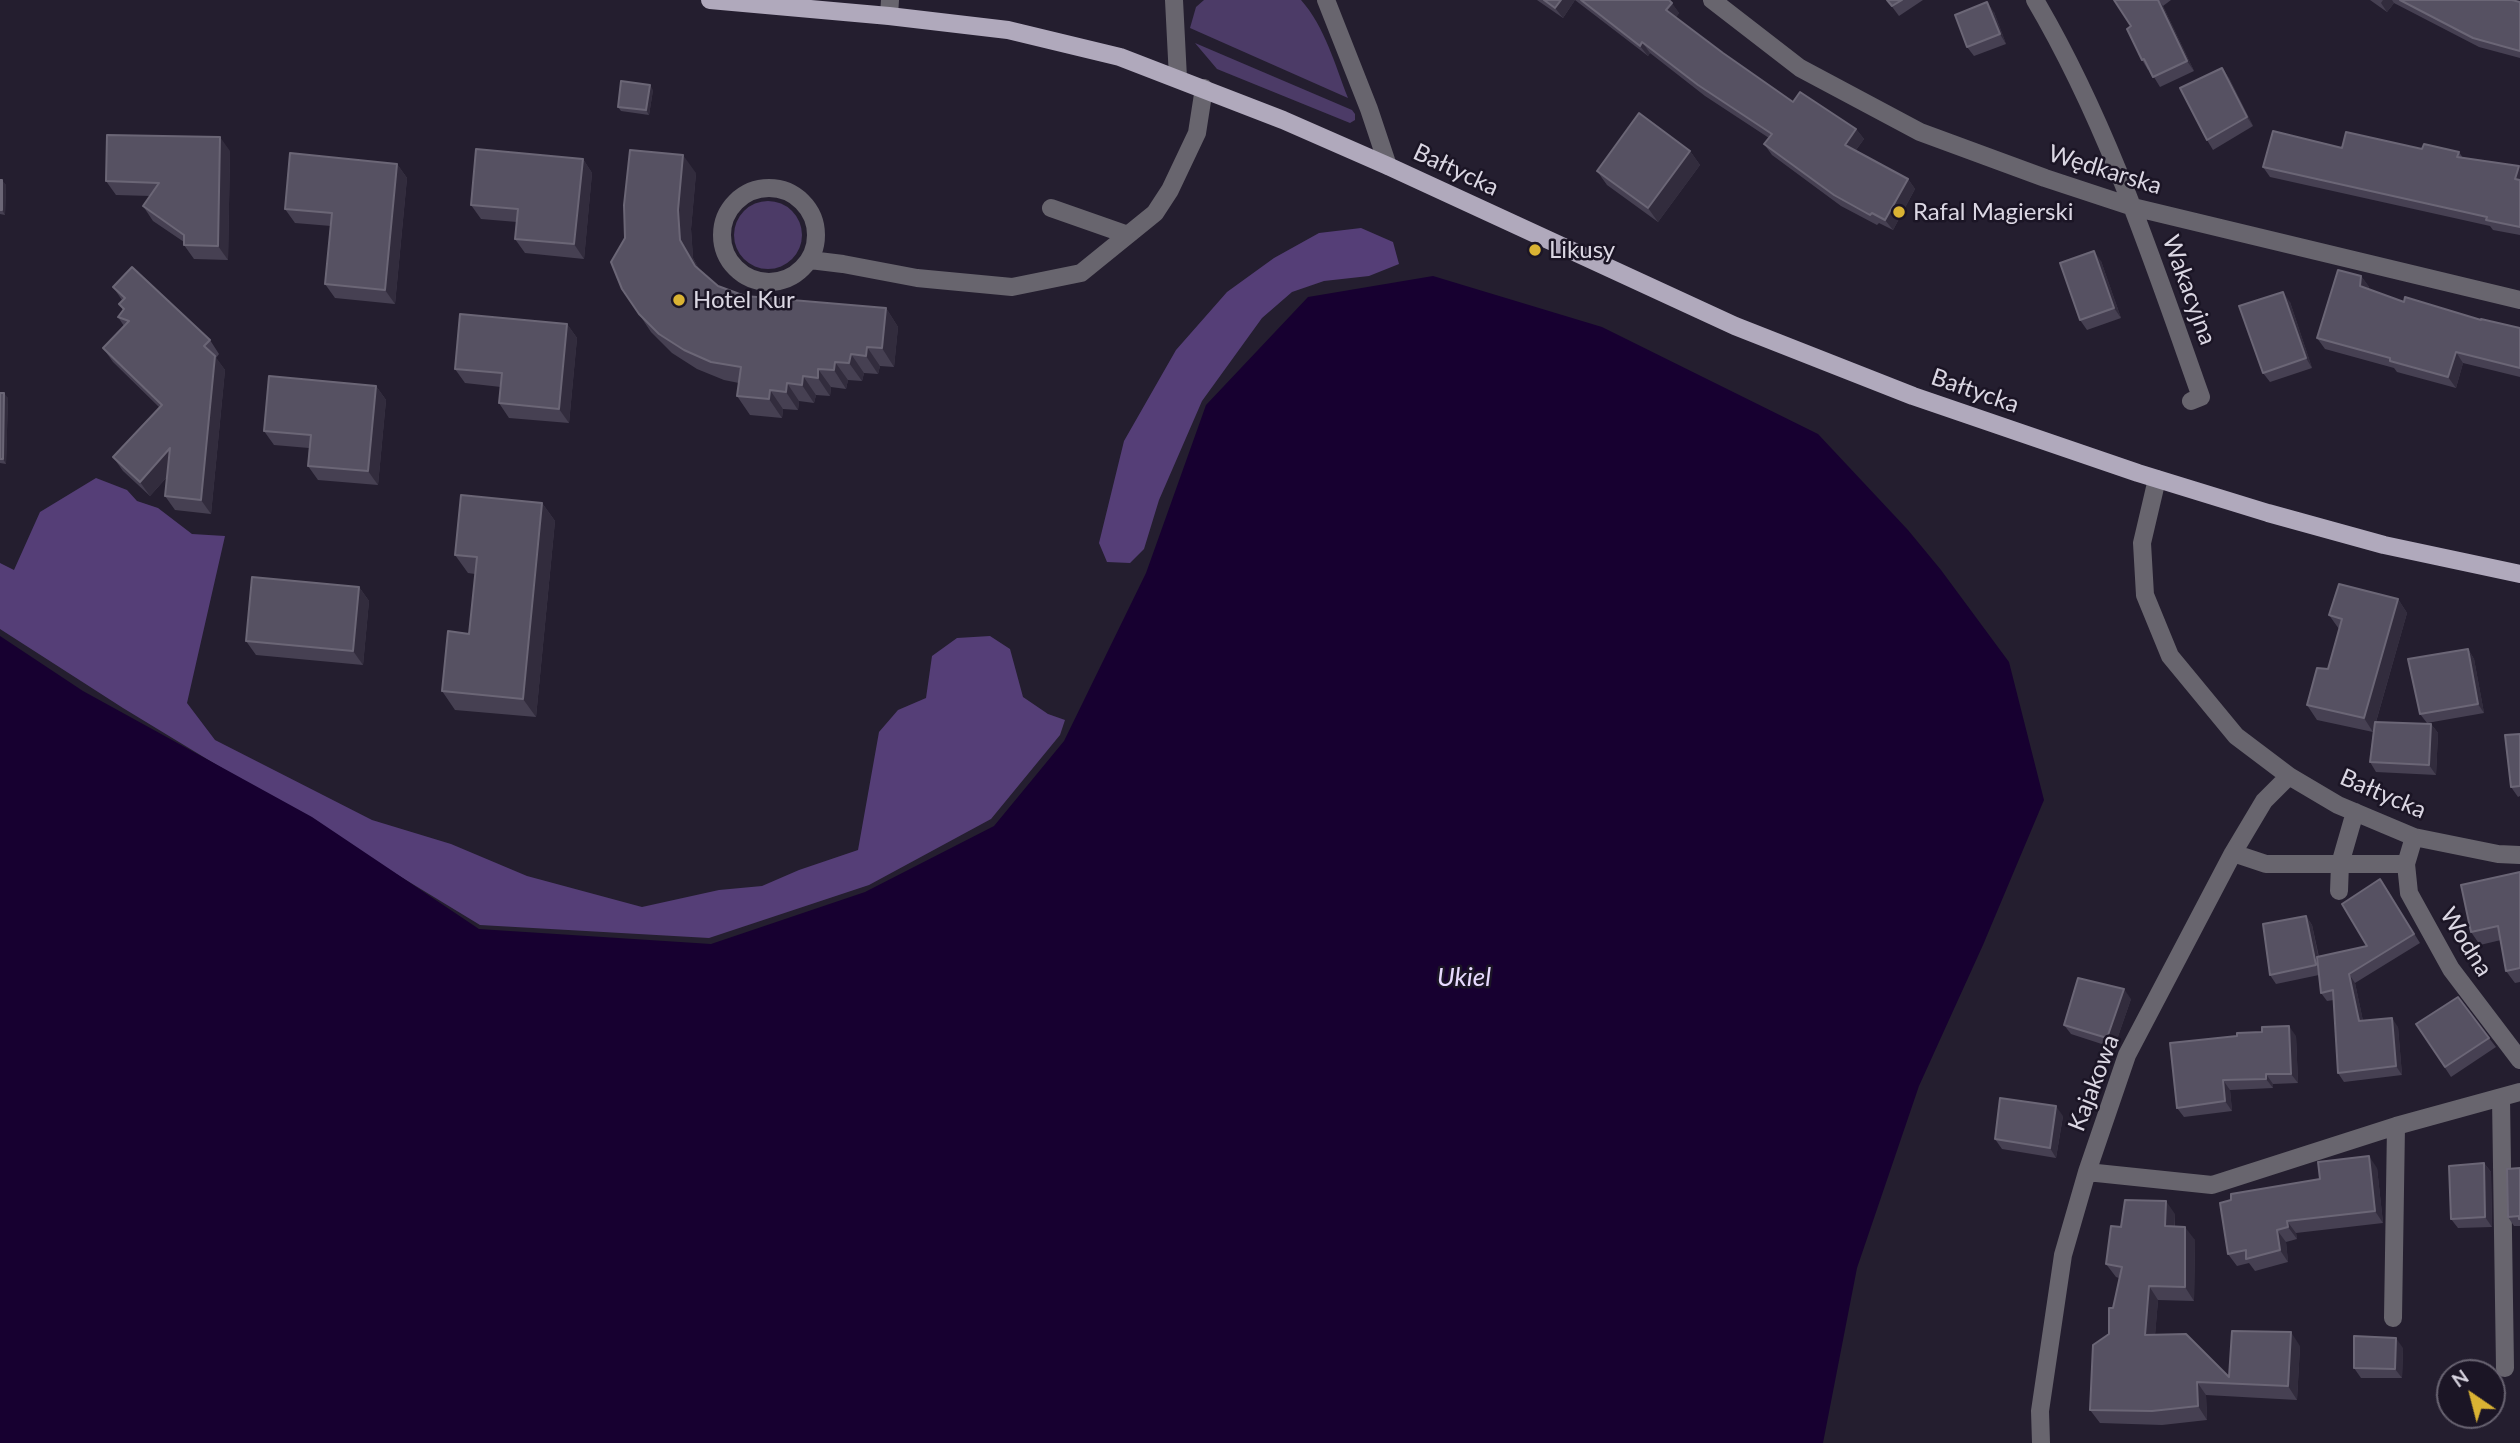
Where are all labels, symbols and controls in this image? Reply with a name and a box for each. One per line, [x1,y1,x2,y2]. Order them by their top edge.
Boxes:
street label: Bałtycka [1409,138,1503,202]
street label: Wędkarska [2045,139,2165,201]
place label: Rafal Magierski [1913,198,2073,226]
marker: Rafal Magierski [1891,204,1907,220]
street label: Wakacyjna [2156,231,2222,349]
place label: Likusy [1549,236,1615,264]
marker: Likusy [1527,242,1543,258]
place label: Hotel Kur [693,286,795,314]
marker: Hotel Kur [671,292,687,308]
street label: Bałtycka [1927,363,2023,419]
street label: Bałtycka [2336,763,2430,825]
street label: Wodna [2434,902,2498,982]
water label: Ukiel [1437,962,1491,994]
street label: Kajakowa [2062,1031,2126,1135]
north arrow [2436,1359,2506,1429]
text: N [2447,1364,2472,1392]

